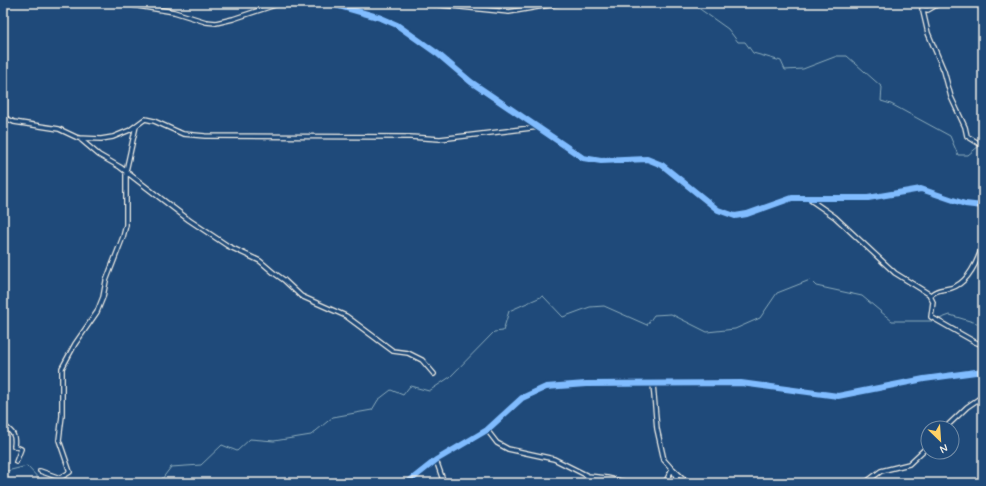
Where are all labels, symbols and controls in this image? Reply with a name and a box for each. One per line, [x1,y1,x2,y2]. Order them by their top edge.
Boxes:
north arrow [920,420,960,460]
text: N [938,440,950,456]

